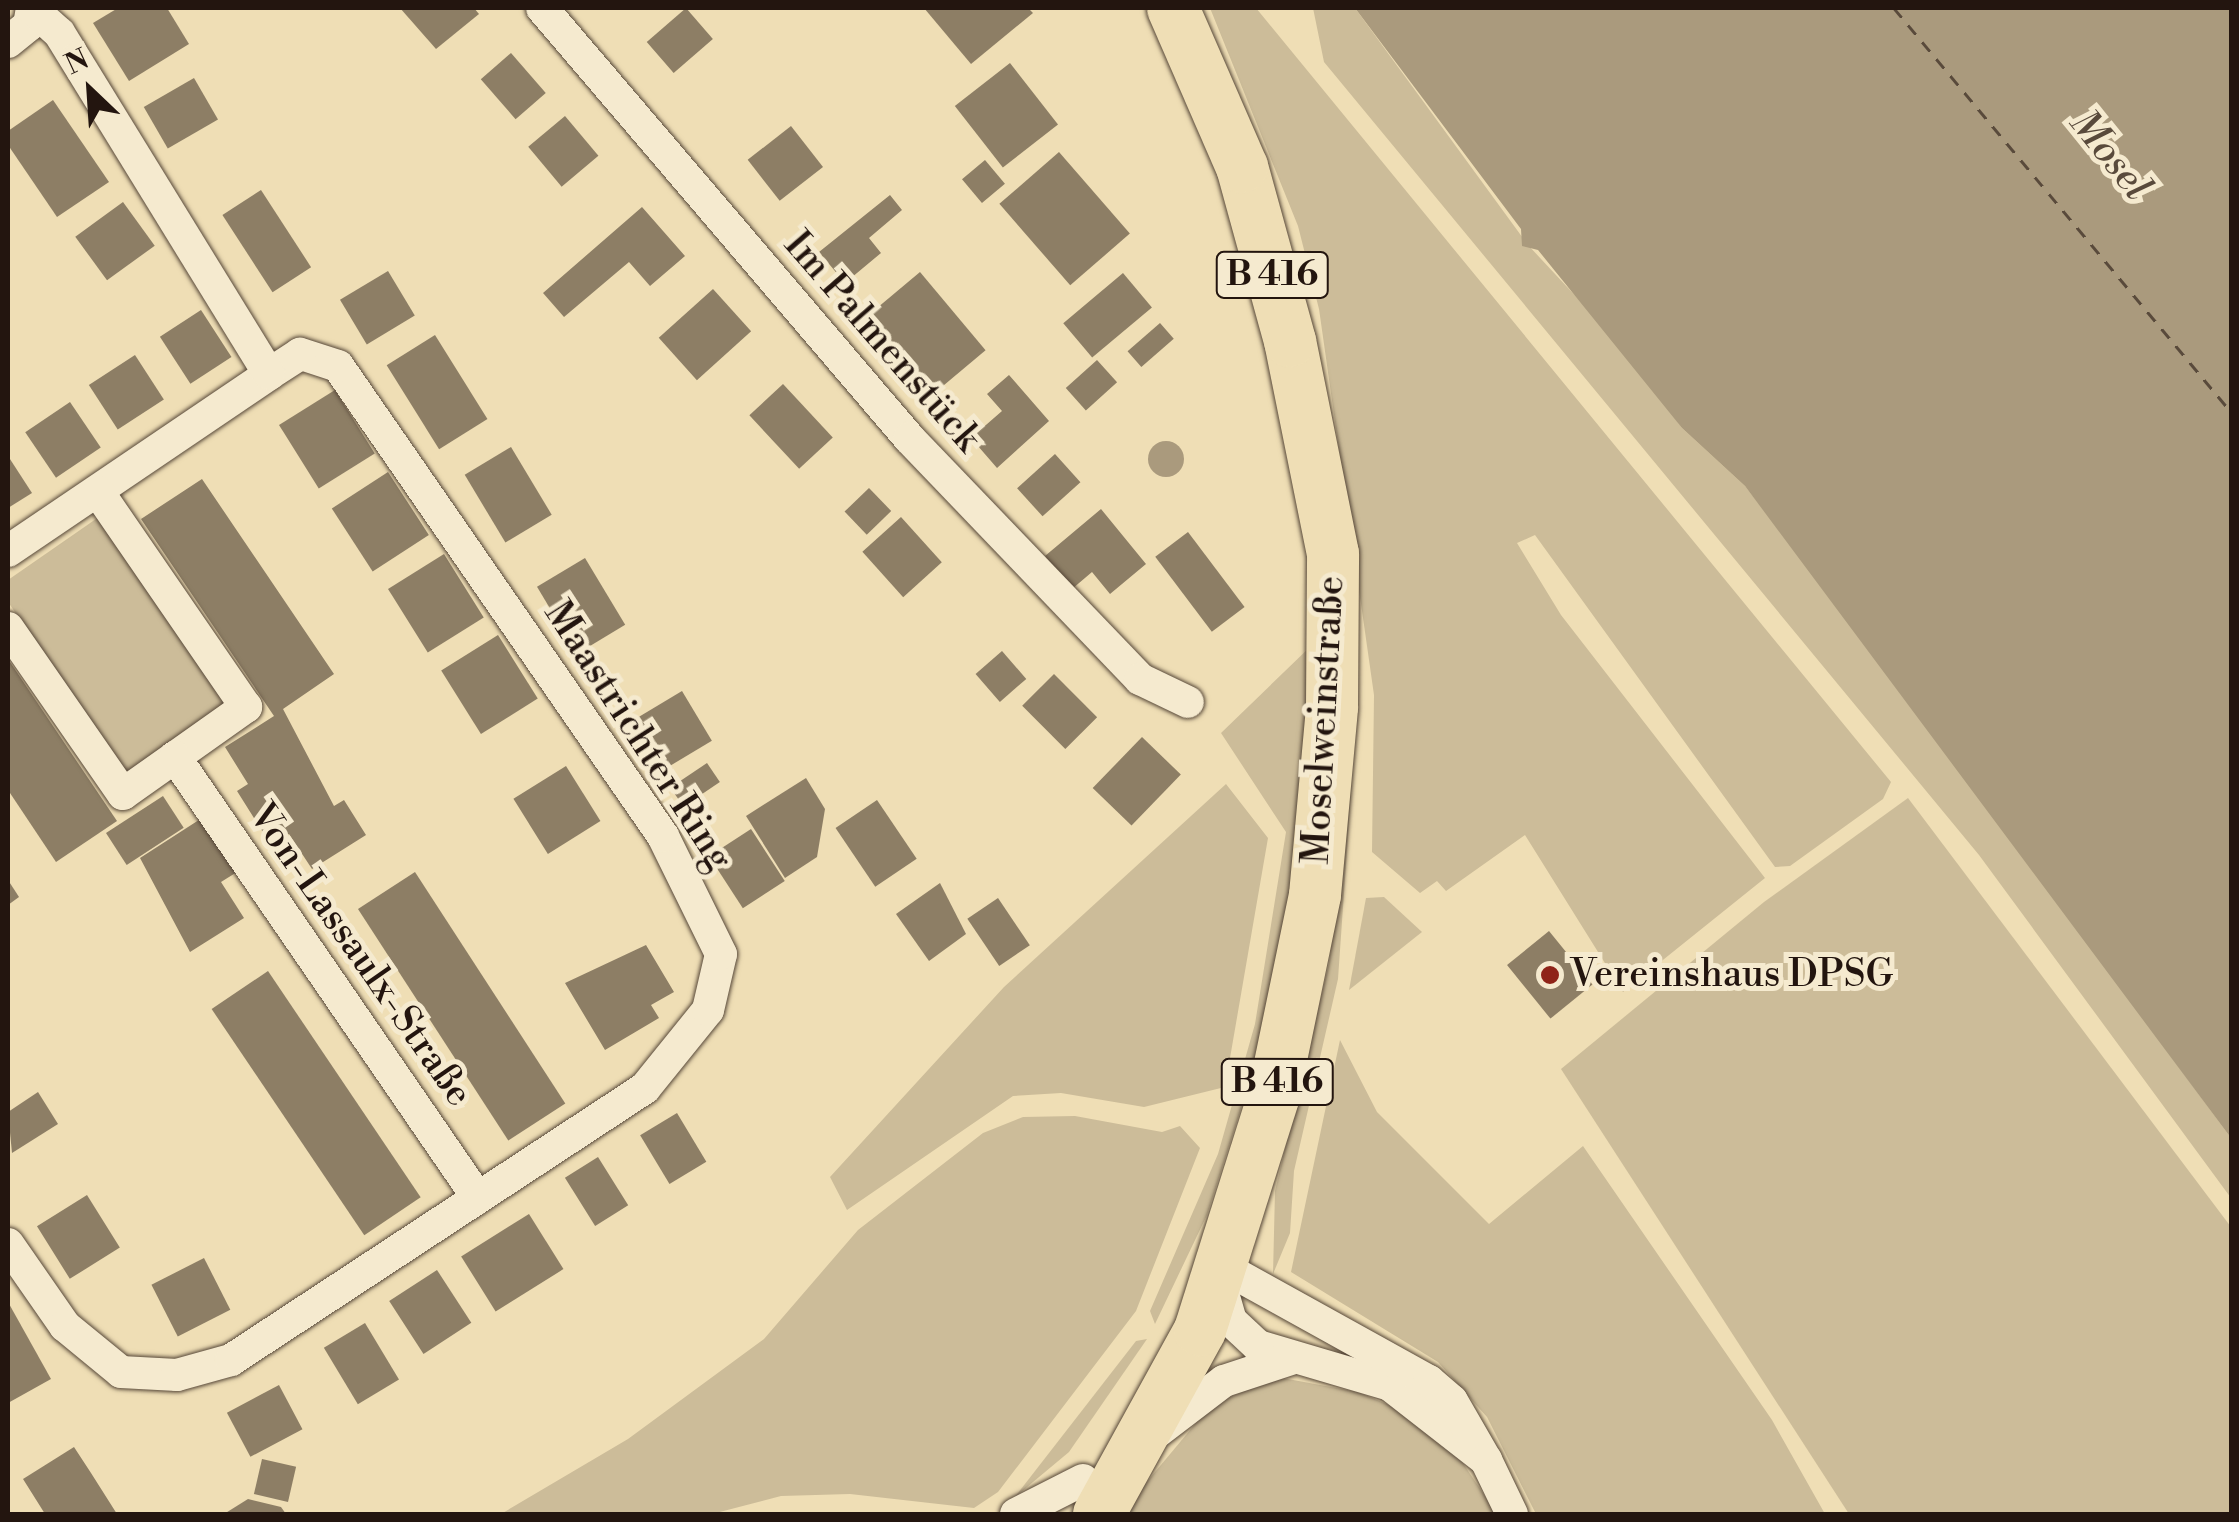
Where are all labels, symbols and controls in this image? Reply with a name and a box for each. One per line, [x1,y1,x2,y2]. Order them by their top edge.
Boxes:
north arrow [40,40,140,140]
text: N [60,42,95,83]
water label: Mosel [2059,100,2161,210]
street label: Im Palmenstück [774,223,990,461]
road number: B 416 [1214,245,1330,305]
street label: Moselweinstraße [1294,575,1354,865]
street label: Maastrichter Ring [534,593,742,879]
street label: Von-Lassaulx-Straße [238,795,482,1115]
place label: Vereinshaus DPSG [1570,952,1894,998]
marker: Vereinshaus DPSG [1539,964,1561,986]
road number: B 416 [1220,1052,1334,1112]

